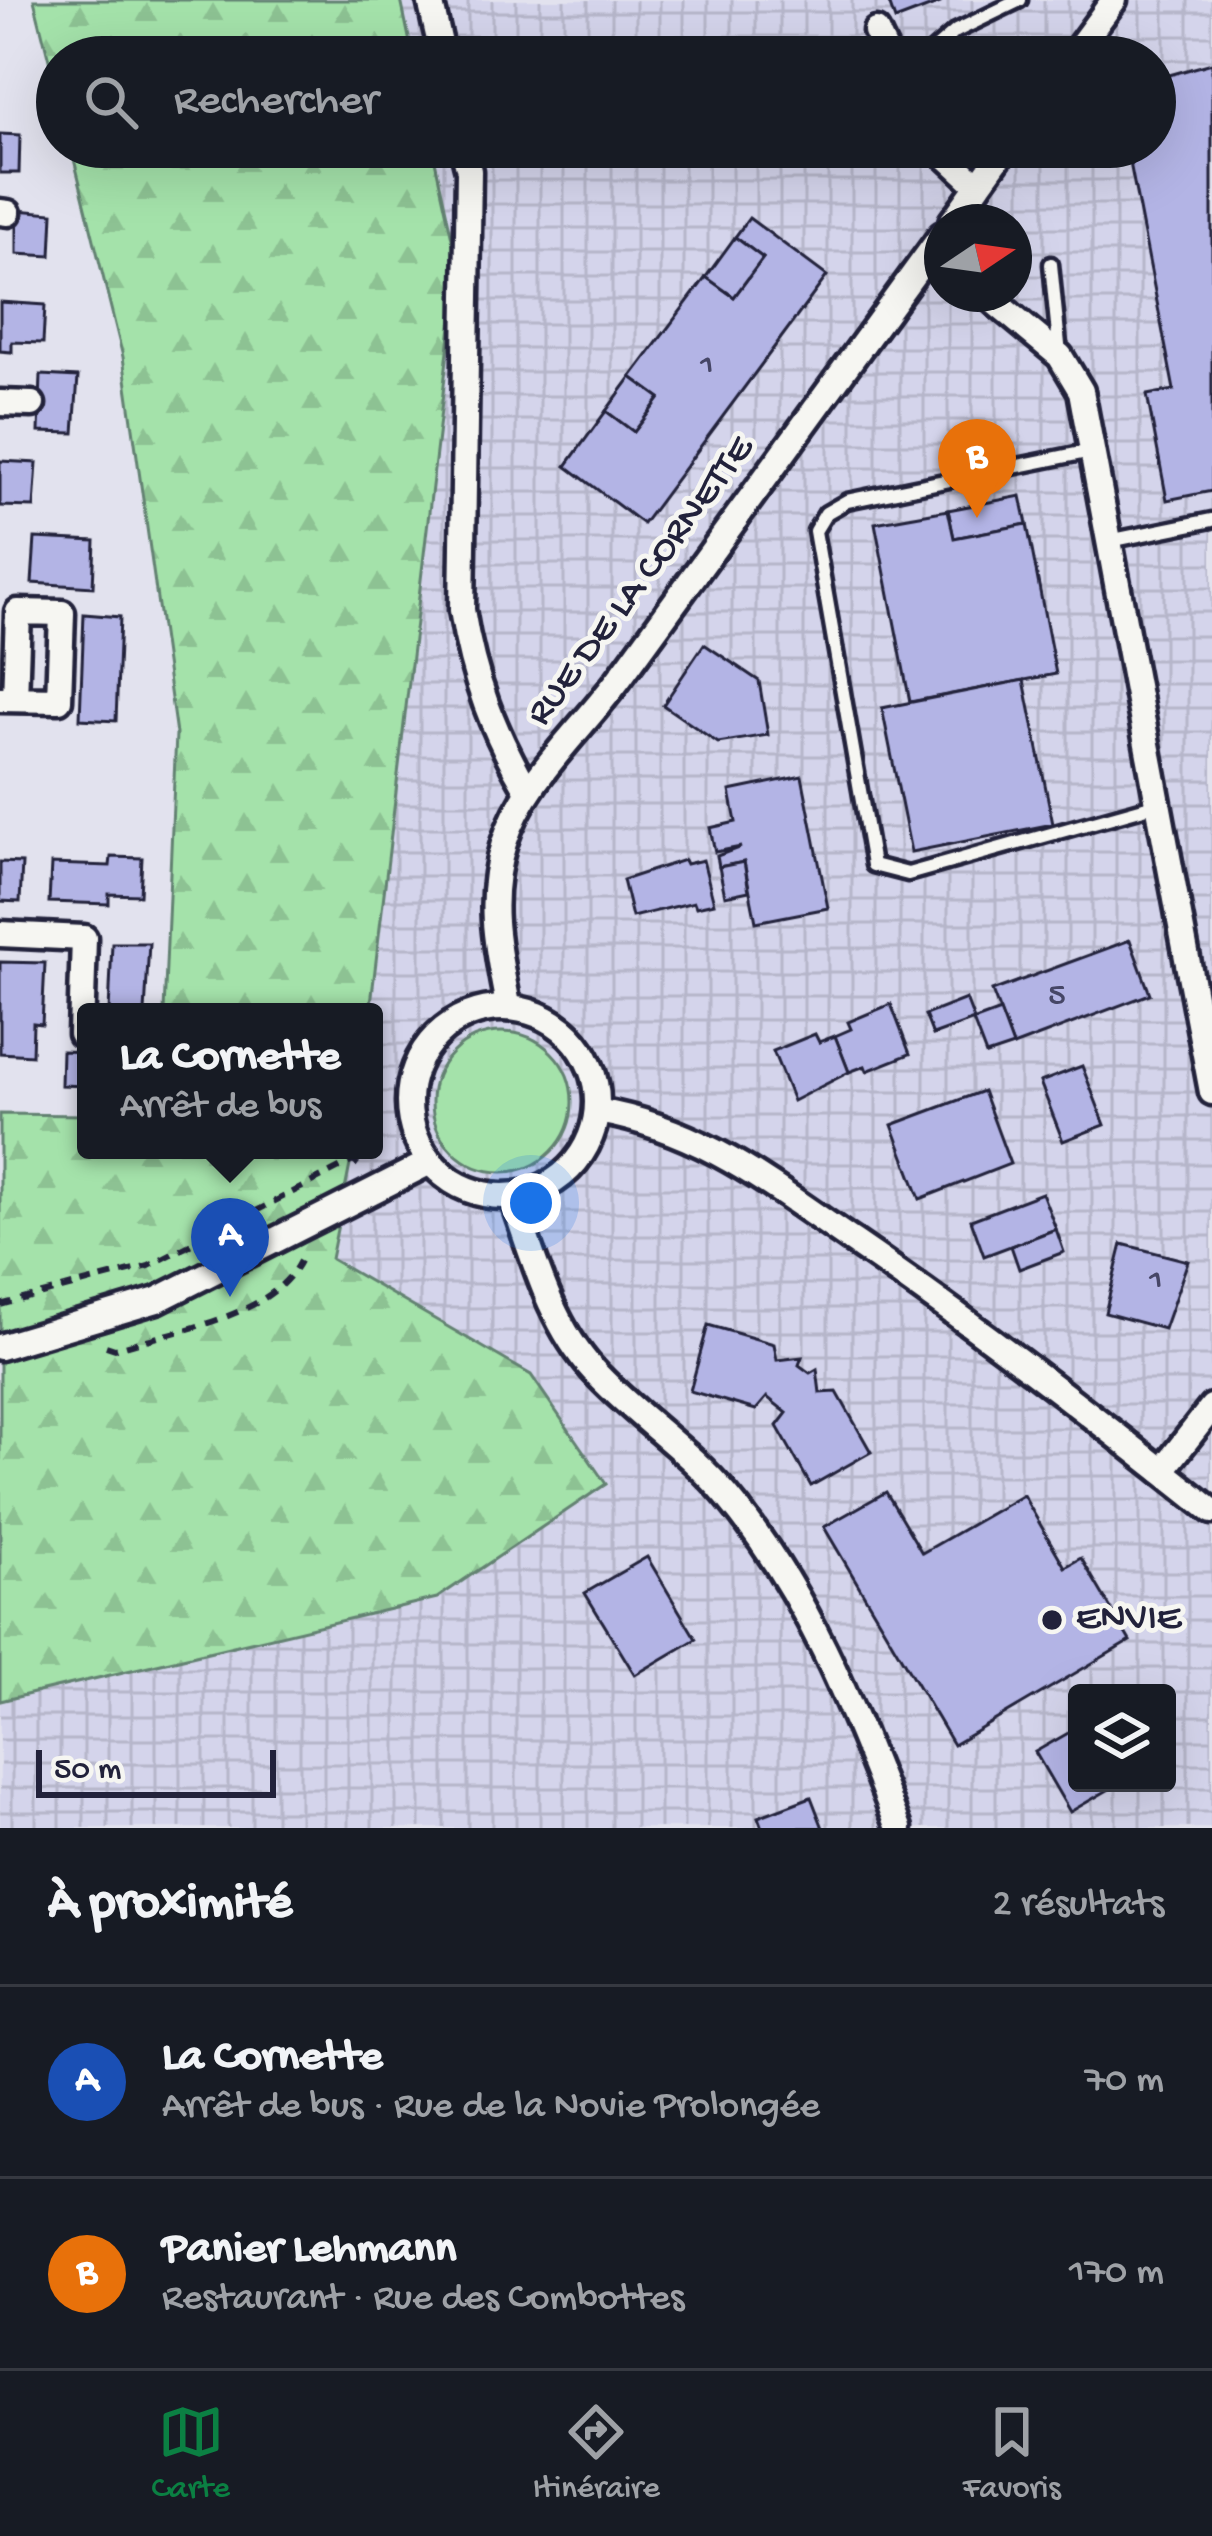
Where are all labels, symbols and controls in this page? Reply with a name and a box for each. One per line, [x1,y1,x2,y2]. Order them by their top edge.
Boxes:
search box [36,36,1176,168]
icon: search [78,69,144,135]
text: Rechercher [174,76,378,129]
north arrow [924,204,1032,312]
house number: 1 [699,348,714,386]
pin: B [938,419,1016,518]
street label: RUE DE LA CORNETTE [518,427,767,736]
house number: 5 [1048,978,1066,1016]
popup [77,1003,383,1159]
text: La Cornette [120,1032,340,1085]
text: Arrêt de bus [120,1085,321,1131]
your location [501,1173,561,1233]
pin: A [191,1198,269,1297]
house number: 1 [1148,1263,1163,1301]
place label: ENVIE [1076,1597,1183,1643]
marker: ENVIE [1039,1607,1065,1633]
map controls [1068,1684,1176,1792]
button: layers [1068,1684,1176,1792]
scale bar [36,1744,276,1797]
text: 50 m [54,1752,121,1790]
text: À proximité [48,1876,292,1936]
text: 2 résultats [993,1883,1164,1929]
text: La Cornette [162,2032,382,2085]
text: A [75,2059,99,2105]
text: 70 m [1085,2059,1164,2105]
text: Arrêt de bus · Rue de la Novie Prolongée [162,2085,820,2131]
text: Panier Lehmann [162,2224,456,2277]
text: B [77,2251,97,2297]
text: 170 m [1069,2251,1164,2297]
text: Restaurant · Rue des Combottes [162,2277,684,2323]
tab: Carte [151,2399,230,2509]
tab: Itinéraire [533,2399,660,2509]
tab: Favoris [963,2399,1061,2509]

